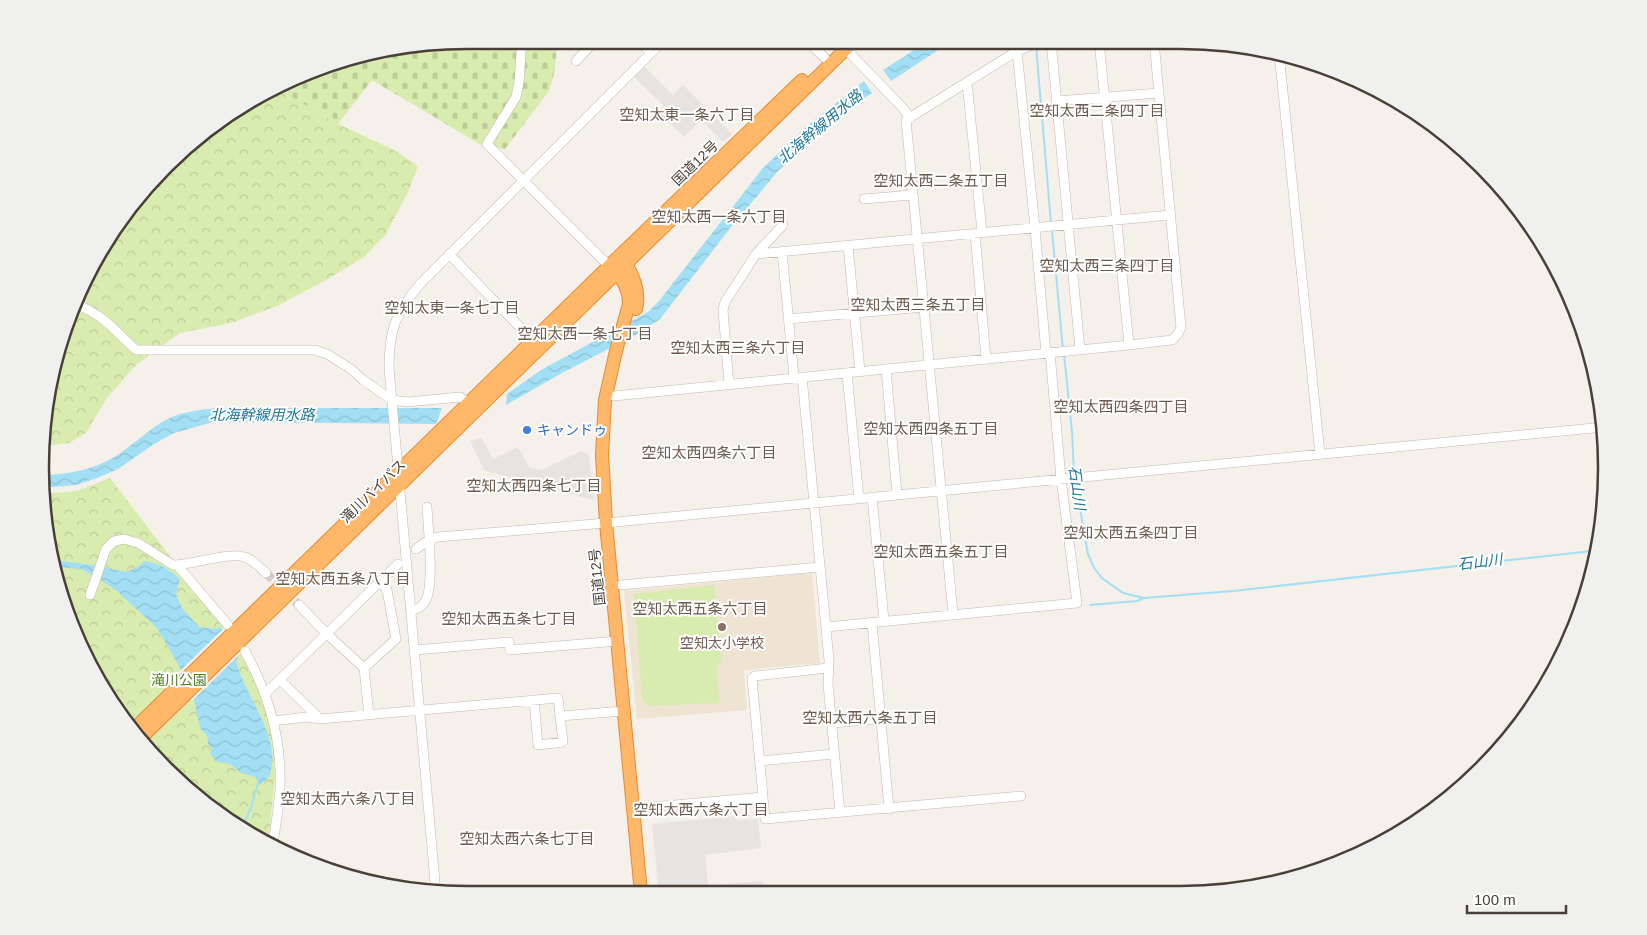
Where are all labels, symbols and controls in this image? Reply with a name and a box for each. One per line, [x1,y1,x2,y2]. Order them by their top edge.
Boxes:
water label: 北海幹線用水路 [774,85,867,167]
district label: 空知太西二条四丁目 [1029,102,1165,119]
district label: 空知太東一条六丁目 [619,106,755,123]
street label: 国道12号 [669,137,721,189]
district label: 空知太西二条五丁目 [873,172,1009,189]
district label: 空知太西一条六丁目 [651,208,787,225]
district label: 空知太西三条四丁目 [1039,257,1175,274]
district label: 空知太西三条五丁目 [850,296,986,313]
district label: 空知太東一条七丁目 [384,299,520,316]
district label: 空知太西一条七丁目 [517,325,653,342]
district label: 空知太西三条六丁目 [670,339,806,356]
district label: 空知太西四条四丁目 [1053,398,1189,415]
water label: 北海幹線用水路 [209,406,316,423]
district label: 空知太西四条五丁目 [863,420,999,437]
place label: キャンドゥ [537,422,607,438]
marker: キャンドゥ [521,424,533,436]
district label: 空知太西四条六丁目 [641,444,777,461]
street label: 滝川バイパス [337,456,409,526]
water label: 石山川 [1066,464,1089,513]
district label: 空知太西四条七丁目 [466,477,602,494]
district label: 空知太西五条四丁目 [1063,524,1199,541]
district label: 空知太西五条五丁目 [873,543,1009,560]
street label: 国道12号 [586,548,608,606]
water label: 石山川 [1457,550,1505,573]
district label: 空知太西五条八丁目 [275,570,411,587]
district label: 空知太西五条六丁目 [632,600,768,617]
district label: 空知太西五条七丁目 [441,610,577,627]
marker: 空知太小学校 [716,621,728,633]
place label: 空知太小学校 [680,635,764,651]
park label: 滝川公園 [151,672,207,688]
district label: 空知太西六条五丁目 [802,709,938,726]
district label: 空知太西六条八丁目 [280,790,416,807]
district label: 空知太西六条六丁目 [633,801,769,818]
district label: 空知太西六条七丁目 [459,830,595,847]
scale bar [1467,882,1566,914]
text: 100 m [1474,891,1516,908]

